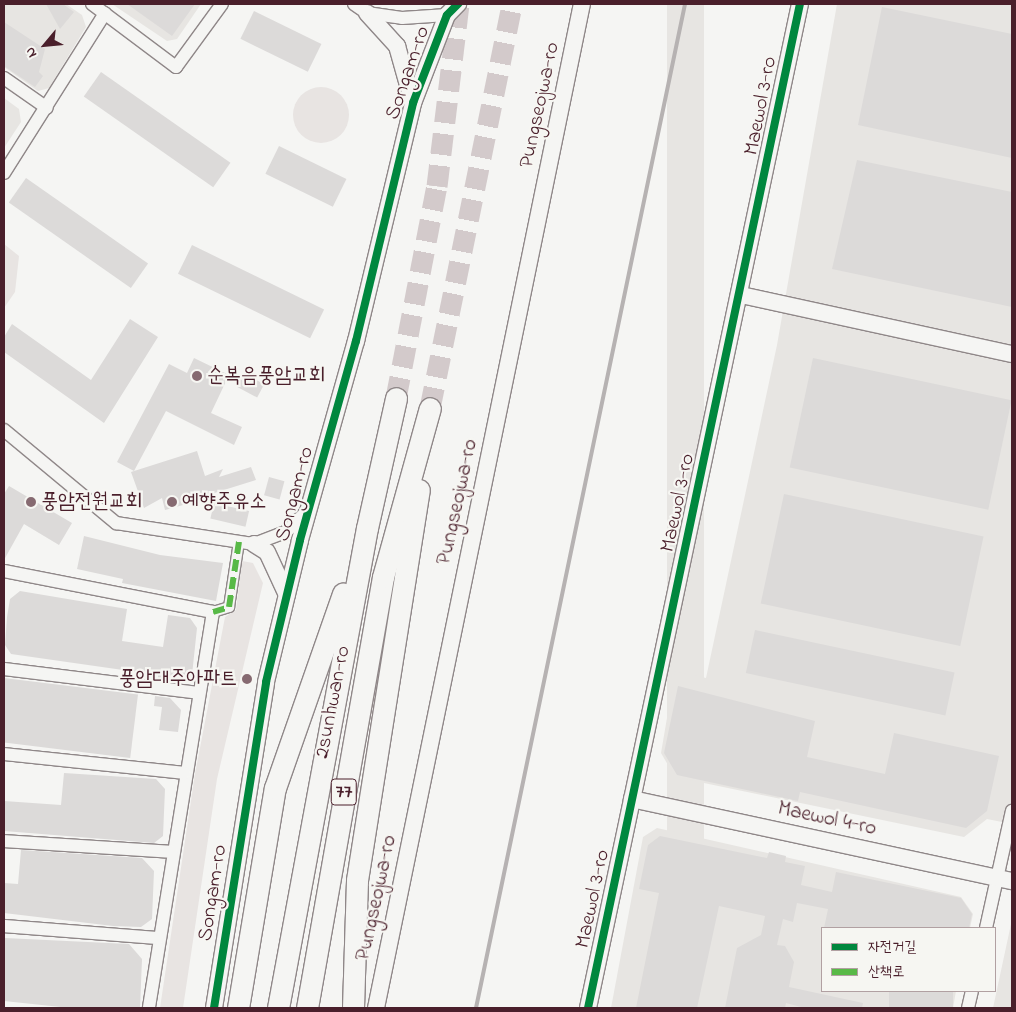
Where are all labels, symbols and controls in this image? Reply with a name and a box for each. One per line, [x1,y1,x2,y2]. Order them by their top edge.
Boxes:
north arrow [20,20,70,70]
street label: Songam-ro [380,23,436,123]
street label: Pungseojwa-ro [514,40,566,170]
text: N [20,43,43,61]
street label: Maewol 3-ro [739,54,783,158]
place label: 순복음풍암교회 [207,363,325,389]
marker: 순복음풍암교회 [191,370,203,382]
street label: Pungseojwa-ro [432,437,484,567]
street label: Songam-ro [270,444,320,544]
street label: Maewol 3-ro [655,451,701,555]
place label: 풍암전원교회 [41,489,142,515]
place label: 예향주유소 [182,489,266,515]
marker: 풍암전원교회 [25,496,37,508]
marker: 예향주유소 [166,496,178,508]
street label: 2sunhwan-ro [310,644,356,760]
place label: 풍암대주아파트 [119,666,237,692]
marker: 풍암대주아파트 [241,673,253,685]
road number: 77 [330,774,358,810]
street label: Maewol 4-ro [775,796,879,842]
street label: Pungseojwa-ro [351,833,403,963]
street label: Songam-ro [193,843,233,943]
street label: Maewol 3-ro [570,847,616,951]
legend [821,927,996,992]
text: 자전거길 [868,936,916,958]
text: 산책로 [868,961,904,983]

